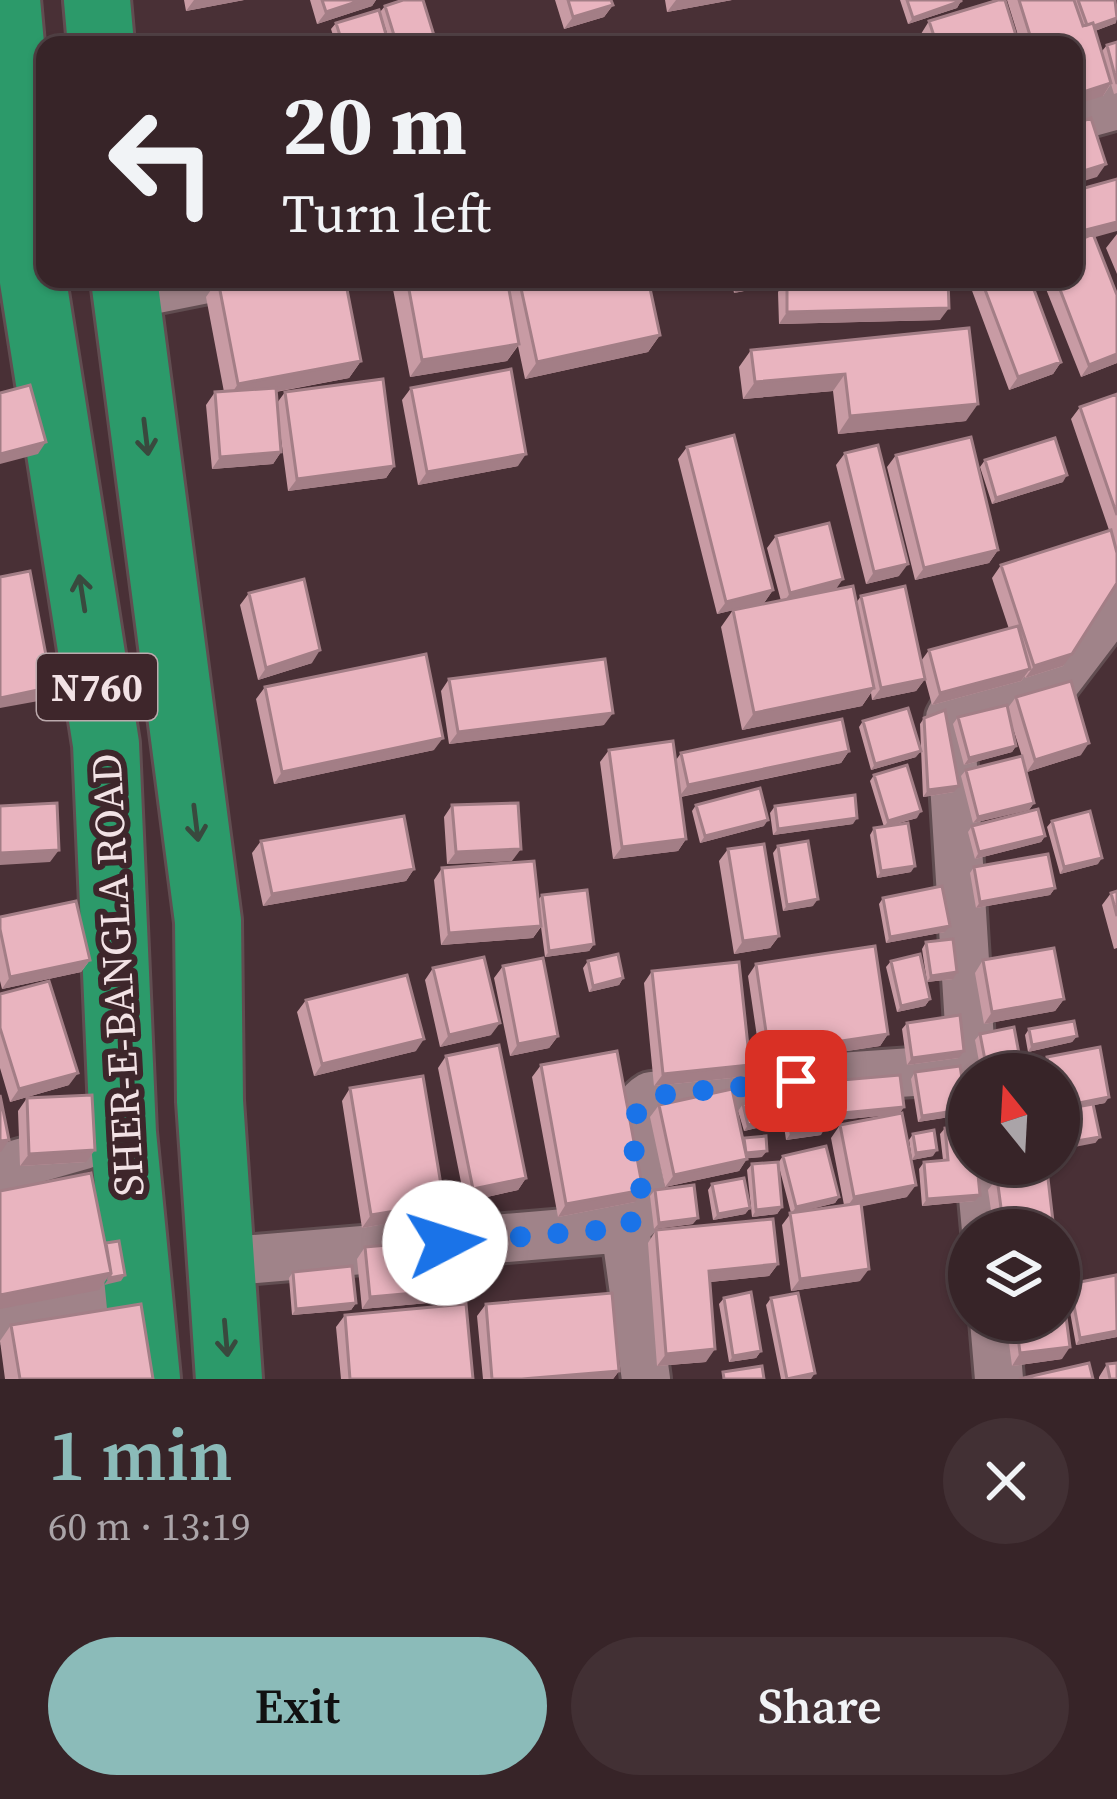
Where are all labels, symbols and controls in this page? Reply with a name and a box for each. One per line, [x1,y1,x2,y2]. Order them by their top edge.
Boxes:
text: 20 m [282,67,467,182]
icon: left [84,84,240,240]
text: Turn left [282,176,491,250]
one-way arrow [135,416,157,455]
one-way arrow [70,575,93,614]
road number: N760 [37,654,157,720]
street label: SHER-E-BANGLA ROAD [76,752,158,1198]
one-way arrow [185,803,207,842]
pin [745,1030,847,1132]
icon: arrive [763,1048,829,1114]
north arrow [948,1053,1080,1185]
map controls [948,1053,1080,1341]
position arrow [382,1180,508,1306]
button: layers [948,1209,1080,1341]
one-way arrow [215,1318,238,1357]
text: 1 min [48,1405,233,1504]
button: close [943,1418,1069,1544]
text: 60 m · 13:19 [48,1500,251,1553]
button: Exit [48,1637,547,1775]
button: Share [571,1637,1069,1775]

